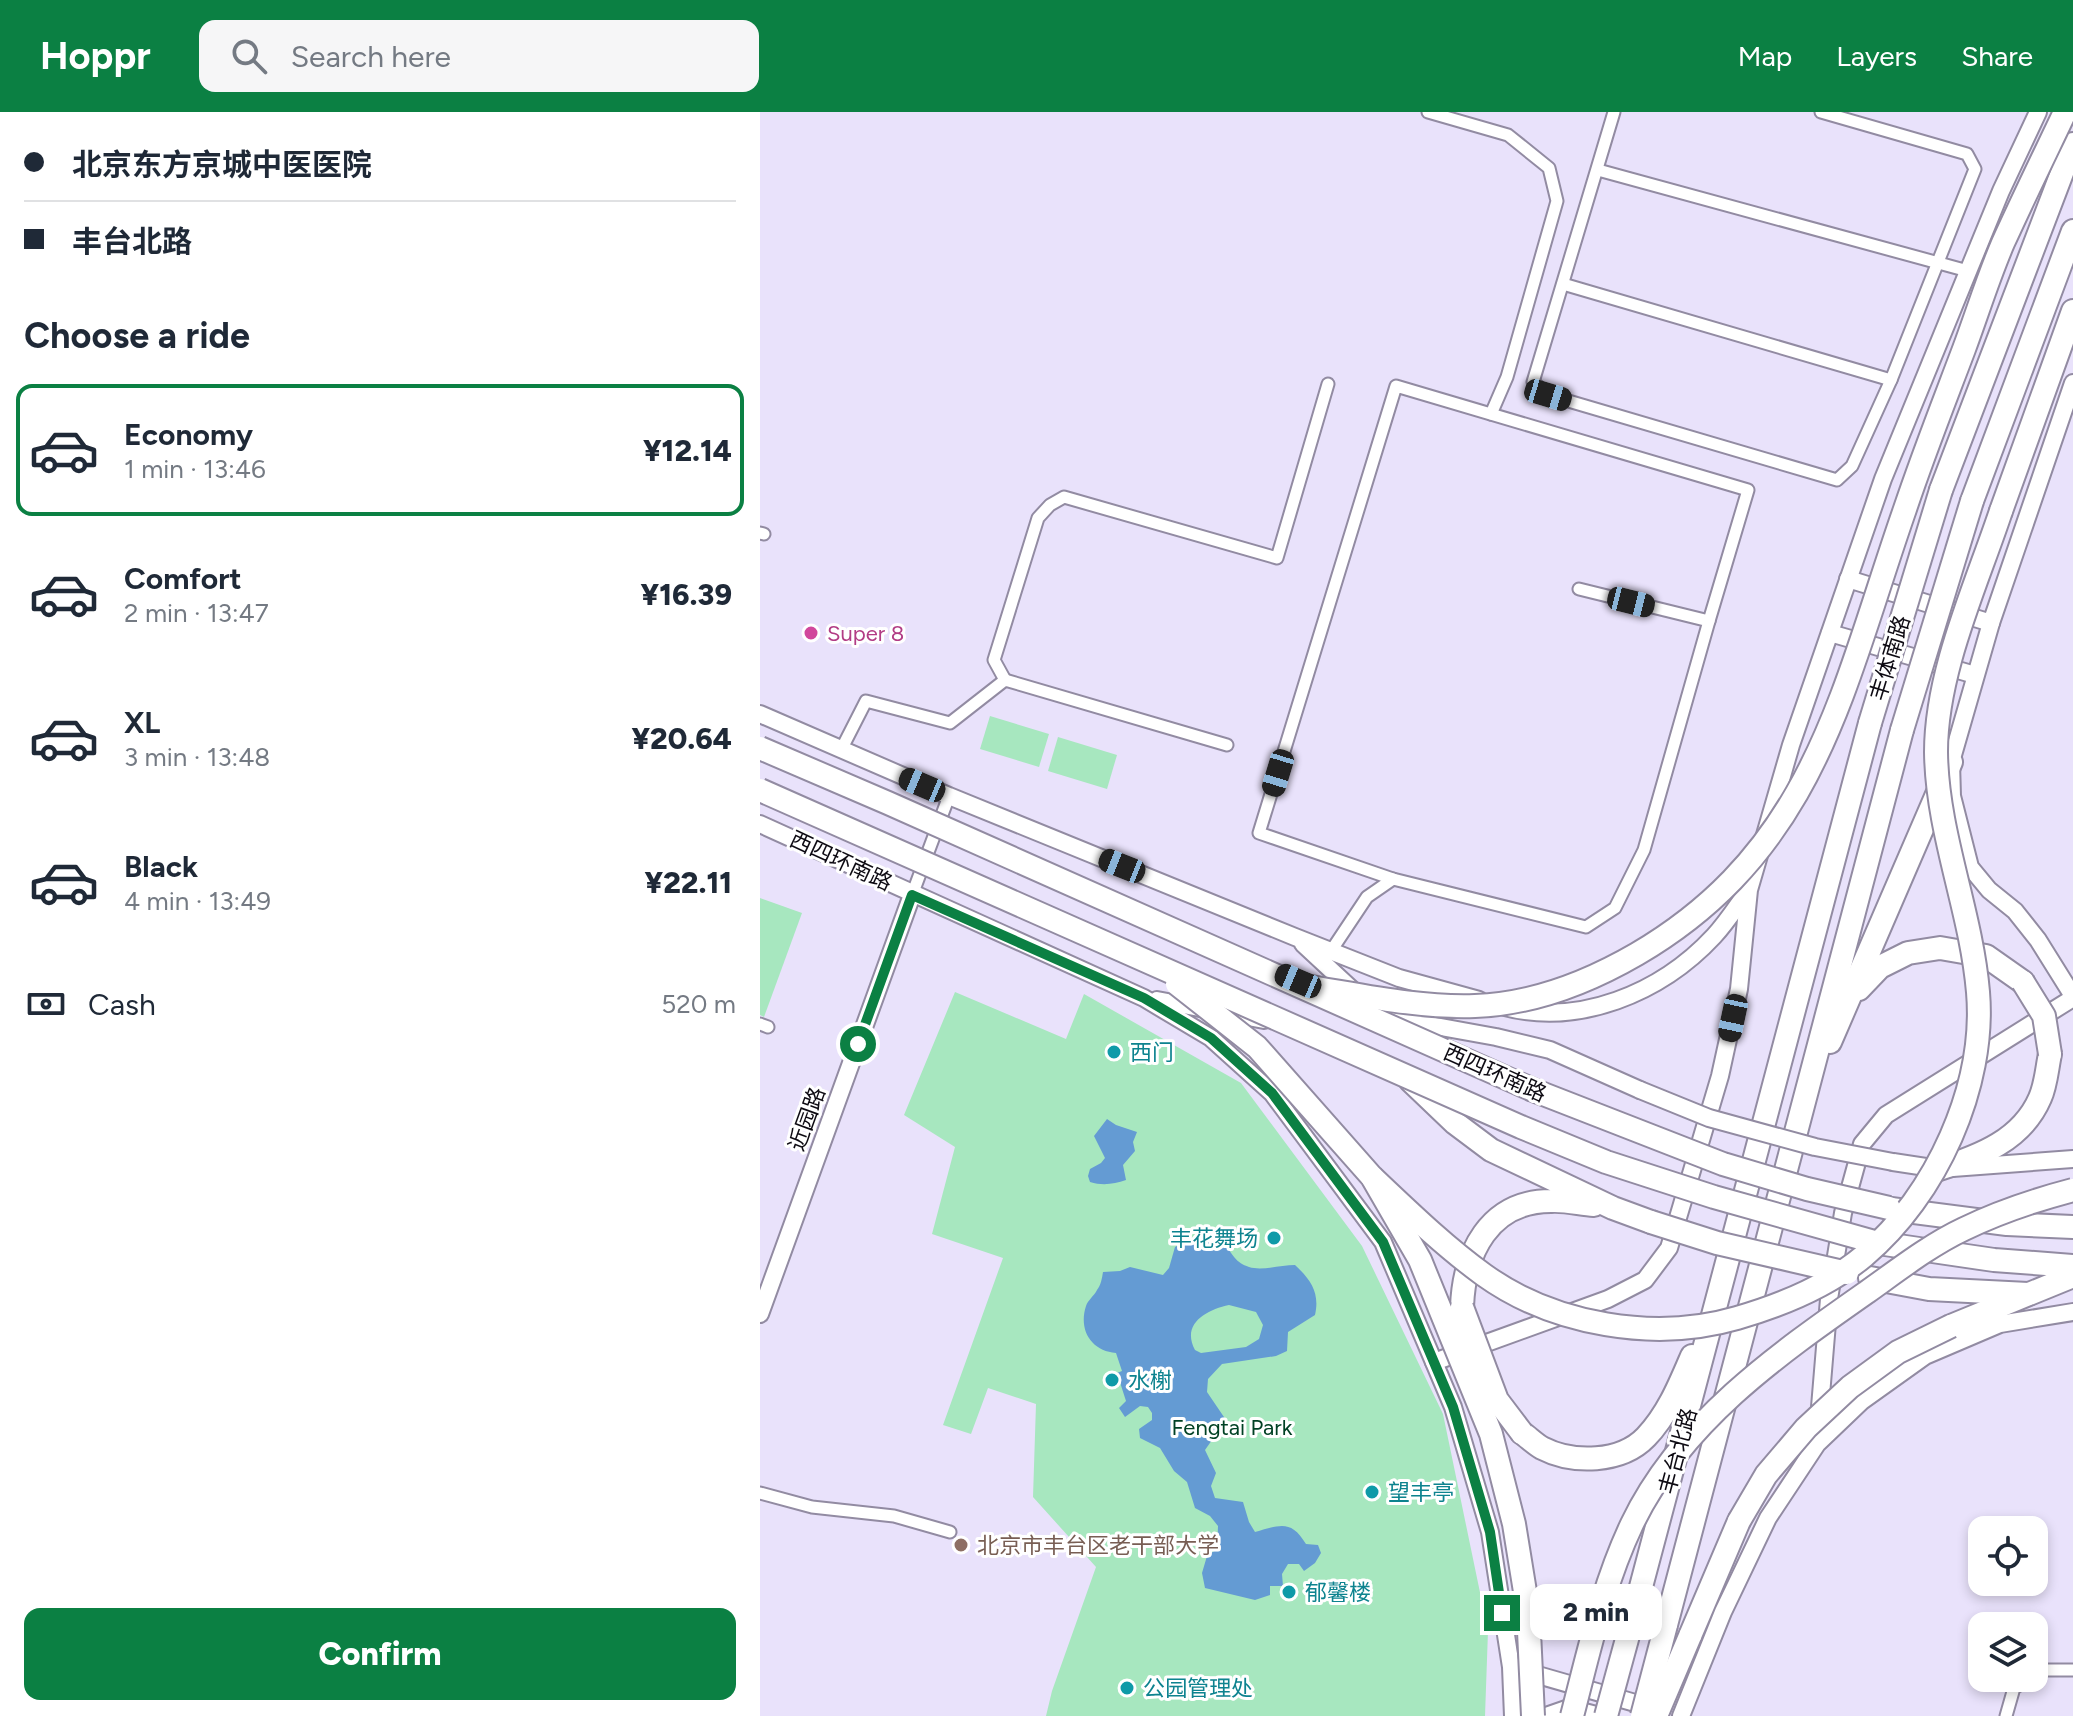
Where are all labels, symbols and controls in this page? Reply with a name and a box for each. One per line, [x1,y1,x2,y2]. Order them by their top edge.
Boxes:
search box [199,20,759,92]
text: Hoppr [40,33,151,79]
icon: search [227,34,271,78]
text: Search here [291,38,451,75]
text: Map [1738,39,1792,73]
text: Layers [1836,39,1917,73]
text: Share [1961,39,2033,73]
text: 北京东方京城中医医院 [72,146,372,183]
text: 丰台北路 [72,223,192,260]
text: Choose a ride [24,314,250,357]
car [1522,377,1574,413]
icon: car [28,414,100,486]
text: Economy [124,416,253,453]
text: ¥12.14 [643,432,732,469]
text: 1 min · 13:46 [124,453,266,485]
icon: car [28,558,100,630]
text: Comfort [124,560,242,597]
text: ¥16.39 [641,576,732,613]
car [1605,585,1657,619]
text: 2 min · 13:47 [124,597,269,629]
street label: 丰体南路 [1864,612,1916,704]
place label: Super 8 [827,620,904,647]
marker: Super 8 [802,624,820,642]
icon: car [28,702,100,774]
text: XL [124,704,160,741]
text: ¥20.64 [631,720,732,757]
text: 3 min · 13:48 [124,741,270,773]
car [1260,747,1296,799]
car [895,765,949,805]
street label: 西四环南路 [785,826,897,896]
icon: car [28,846,100,918]
car [1095,846,1149,886]
text: Black [124,848,198,885]
text: ¥22.11 [645,864,732,901]
text: 4 min · 13:49 [124,885,271,917]
car [1271,961,1325,1001]
icon: cash [24,982,68,1026]
text: Cash [88,986,156,1023]
text: 520 m [661,988,736,1020]
car [1716,992,1750,1044]
route start [840,1026,876,1062]
street label: 西四环南路 [1439,1038,1551,1108]
place label: 西门 [1130,1039,1174,1066]
marker: 西门 [1105,1043,1123,1061]
street label: 近园路 [783,1083,831,1155]
place label: 丰花舞场 [1170,1225,1258,1252]
marker: 丰花舞场 [1265,1229,1283,1247]
place label: 水榭 [1128,1367,1172,1394]
marker: 水榭 [1103,1371,1121,1389]
street label: 丰台北路 [1654,1405,1702,1497]
park label: Fengtai Park [1172,1414,1293,1441]
place label: 望丰亭 [1388,1479,1454,1506]
marker: 望丰亭 [1363,1483,1381,1501]
map controls [1968,1516,2048,1692]
button: locate [1968,1516,2048,1596]
place label: 北京市丰台区老干部大学 [977,1532,1219,1559]
marker: 北京市丰台区老干部大学 [952,1536,970,1554]
place label: 郁馨楼 [1305,1579,1371,1606]
marker: 郁馨楼 [1280,1583,1298,1601]
callout: 2 min [1530,1585,1662,1641]
route end [1484,1595,1520,1631]
text: 2 min [1563,1596,1629,1628]
button: Confirm [24,1608,736,1700]
button: layers [1968,1612,2048,1692]
place label: 公园管理处 [1143,1675,1253,1702]
marker: 公园管理处 [1118,1679,1136,1697]

